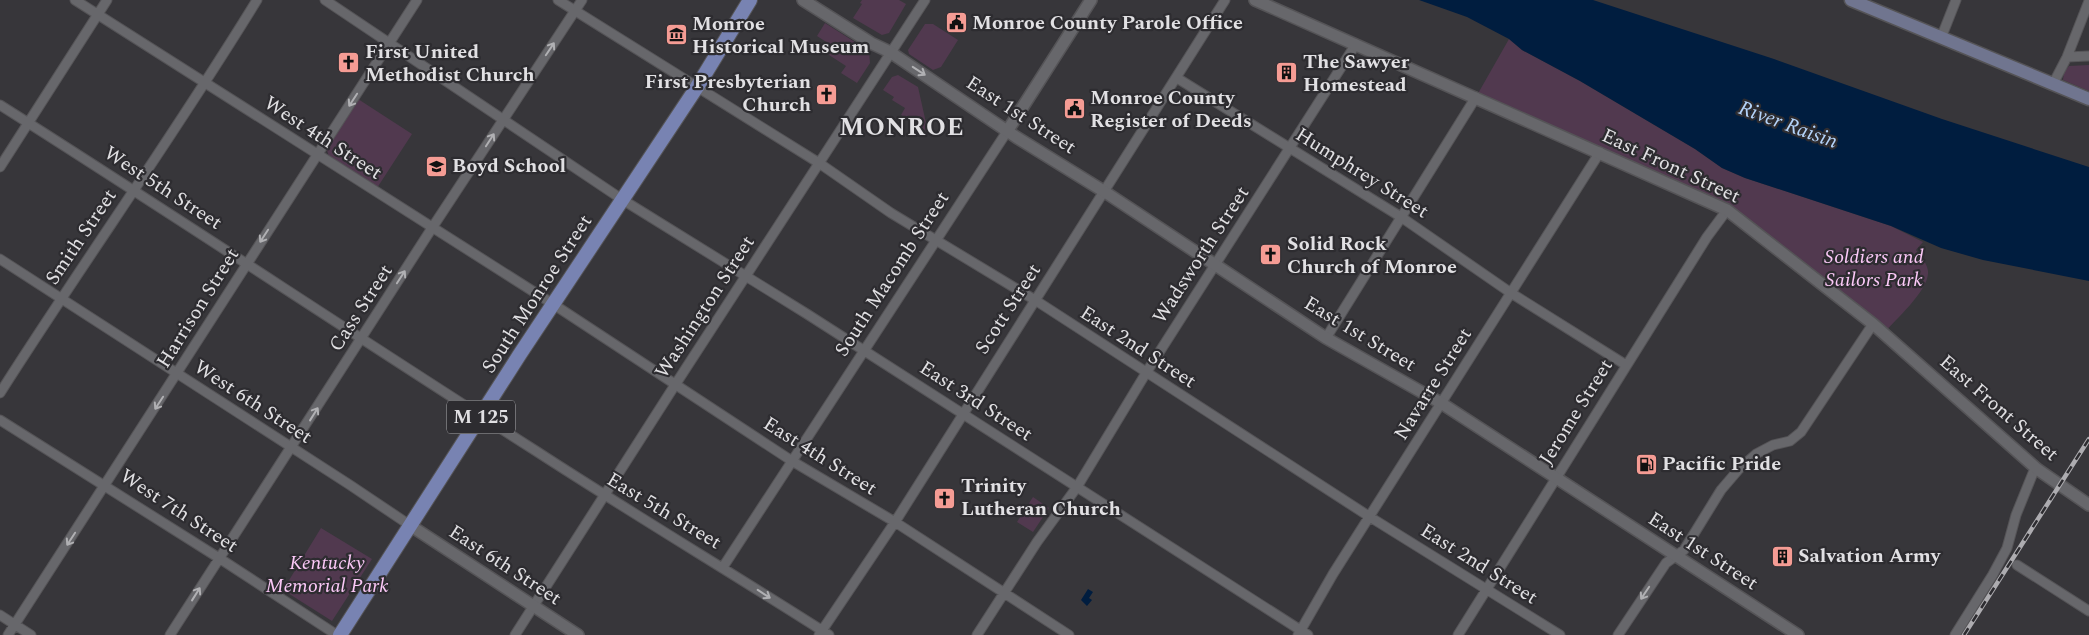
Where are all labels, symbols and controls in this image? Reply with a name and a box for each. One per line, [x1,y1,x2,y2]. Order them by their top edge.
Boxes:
place label: Monroe County Parole Office [972,8,1243,38]
place label: Monroe Historical Museum [692,9,869,62]
public building icon: Monroe County Parole Office [944,11,968,35]
museum icon: Monroe Historical Museum [664,23,688,47]
place label: First United Methodist Church [365,37,535,90]
one-way arrow [545,42,555,56]
place label: The Sawyer Homestead [1303,47,1410,100]
church icon: First United Methodist Church [337,51,361,75]
building icon: The Sawyer Homestead [1275,61,1299,85]
one-way arrow [912,66,926,76]
place label: First Presbyterian Church [645,67,811,120]
street label: East 1st Street [960,68,1082,162]
church icon: First Presbyterian Church [815,82,839,106]
place label: Monroe County Register of Deeds [1090,83,1252,136]
street label: West 4th Street [258,88,388,188]
one-way arrow [348,92,358,106]
water label: River Raisin [1734,92,1842,158]
public building icon: Monroe County Register of Deeds [1062,97,1086,121]
district label: MONROE [839,109,965,147]
street label: Humphrey Street [1289,120,1435,226]
street label: East Front Street [1597,121,1745,211]
one-way arrow [485,134,495,148]
street label: West 5th Street [98,138,228,238]
place label: Boyd School [452,151,566,181]
school or university icon: Boyd School [424,154,448,178]
street label: Wadsworth Street [1145,180,1257,330]
street label: Smith Street [38,183,124,291]
street label: South Macomb Street [827,185,957,363]
street label: South Monroe Street [474,209,600,379]
one-way arrow [259,229,270,243]
place label: Solid Rock Church of Monroe [1287,229,1457,282]
street label: Washington Street [648,230,762,384]
street label: Harrison Street [149,242,247,374]
park label: Soldiers and Sailors Park [1824,242,1924,295]
church icon: Solid Rock Church of Monroe [1259,243,1283,267]
street label: Cass Street [321,258,401,358]
street label: Scott Street [967,258,1049,360]
one-way arrow [396,270,406,284]
street label: East 1st Street [1298,289,1422,379]
street label: East 2nd Street [1074,298,1202,396]
street label: Navarre Street [1386,322,1480,446]
street label: East Front Street [1933,347,2065,469]
street label: West 6th Street [188,352,318,452]
street label: East 3rd Street [913,353,1039,449]
street label: Jerome Street [1531,353,1621,471]
one-way arrow [153,395,163,409]
road number: M 125 [447,401,515,434]
one-way arrow [309,407,319,421]
street label: East 4th Street [757,409,883,503]
place label: Pacific Pride [1662,449,1781,479]
fuel station icon: Pacific Pride [1634,452,1658,476]
street label: West 7th Street [114,461,244,561]
street label: East 5th Street [601,465,727,557]
place label: Trinity Lutheran Church [961,471,1121,524]
church icon: Trinity Lutheran Church [933,486,957,510]
street label: East 1st Street [1642,504,1764,598]
street label: East 2nd Street [1414,516,1544,612]
street label: East 6th Street [443,517,567,613]
one-way arrow [65,532,75,546]
place label: Salvation Army [1798,541,1942,571]
building icon: Salvation Army [1770,544,1794,568]
park label: Kentucky Memorial Park [265,548,389,601]
one-way arrow [1640,586,1650,600]
one-way arrow [192,587,202,601]
one-way arrow [757,589,771,599]

